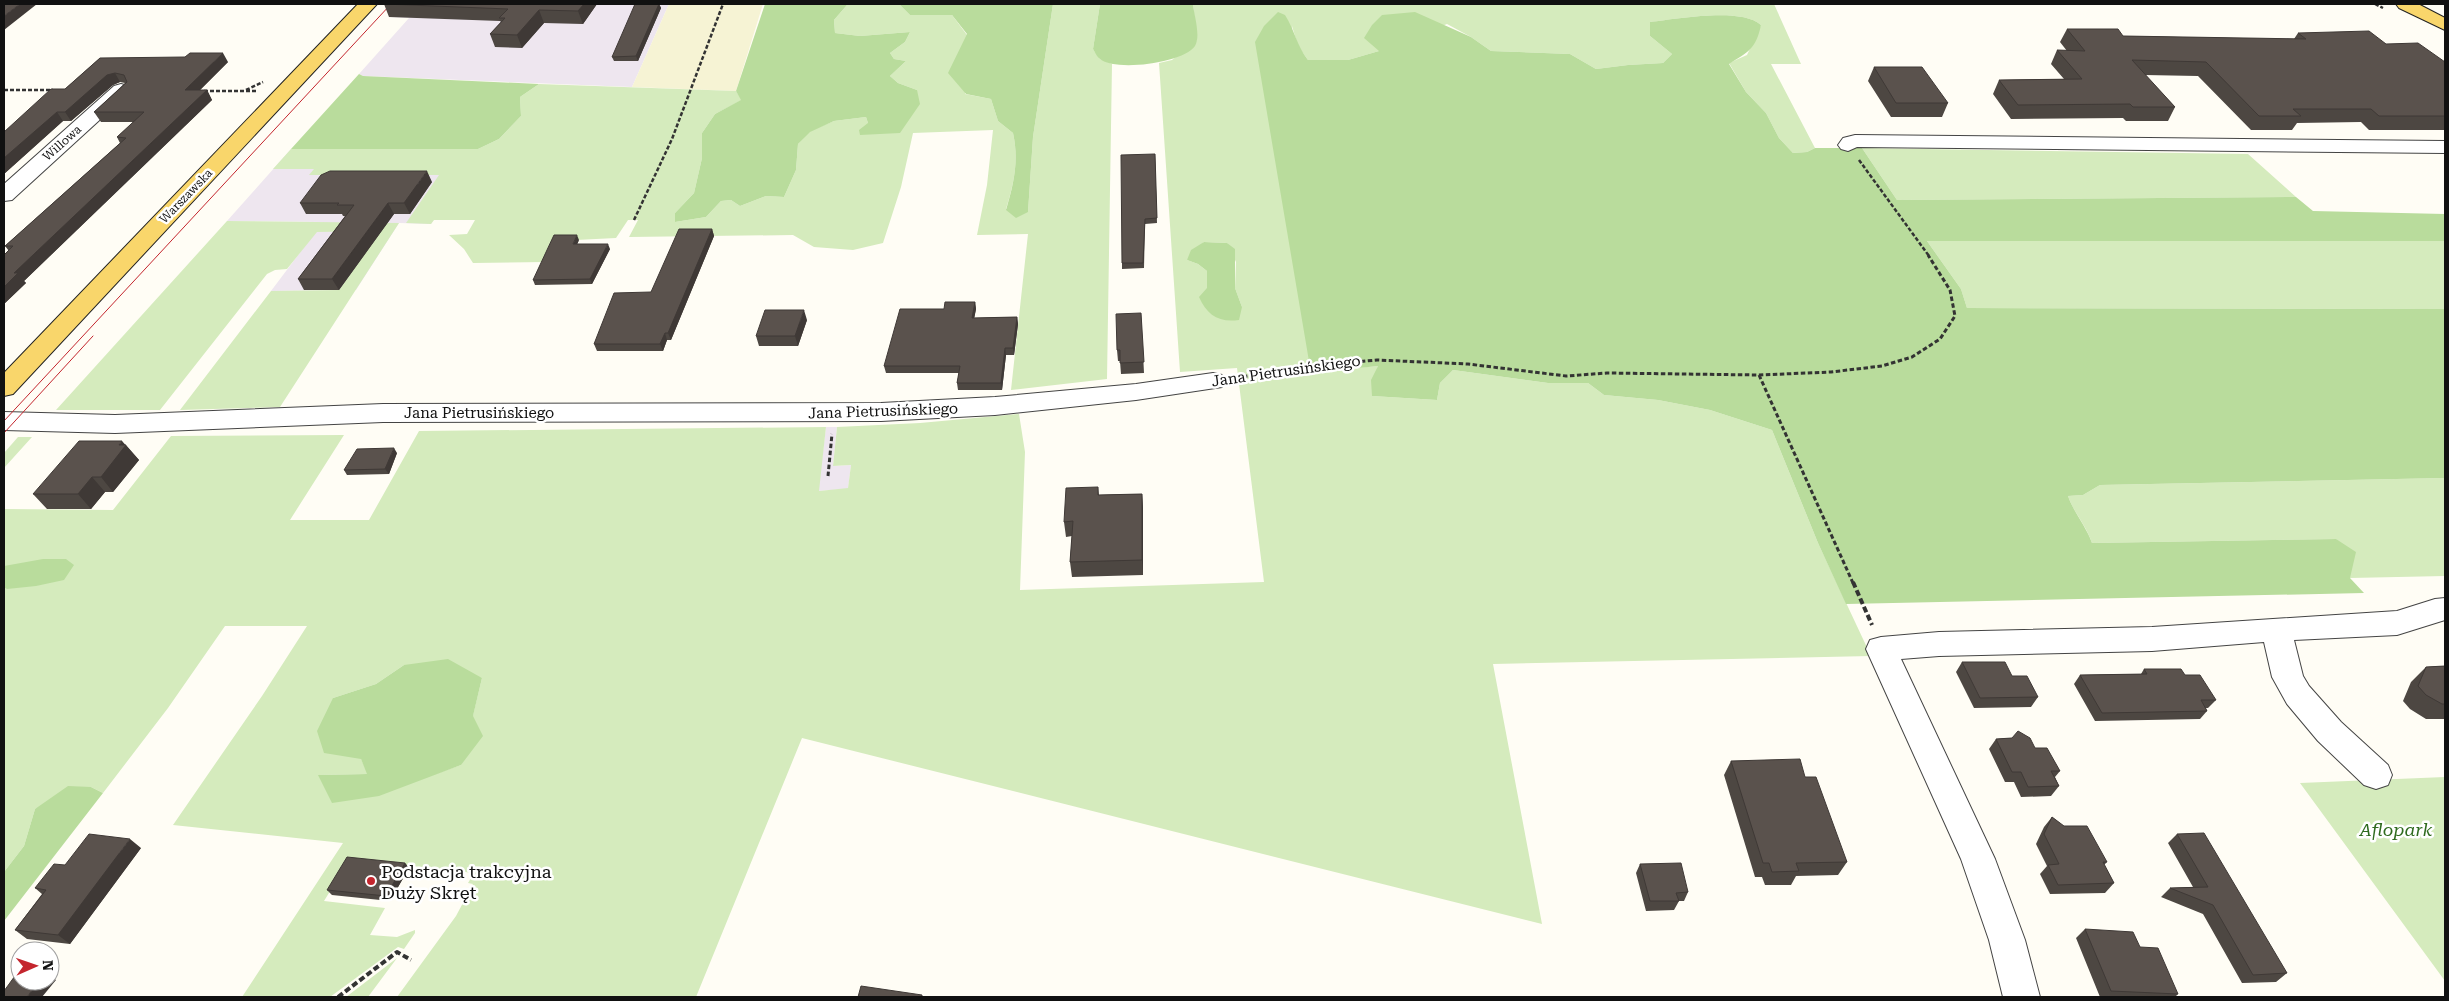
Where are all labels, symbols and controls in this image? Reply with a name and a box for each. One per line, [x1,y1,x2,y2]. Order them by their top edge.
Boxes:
street label: Willowa [40,122,84,164]
street label: Warszawska [157,166,216,226]
street label: Jana Pietrusińskiego [1210,352,1362,390]
street label: Jana Pietrusińskiego [808,399,958,423]
street label: Jana Pietrusińskiego [404,404,554,422]
park label: Aflopark [2359,819,2432,840]
place label: Podstacja trakcyjna Duży Skręt [381,861,552,903]
marker: Podstacja trakcyjna Duży Skręt [365,875,377,887]
north arrow [10,941,60,991]
text: N [40,960,56,971]

